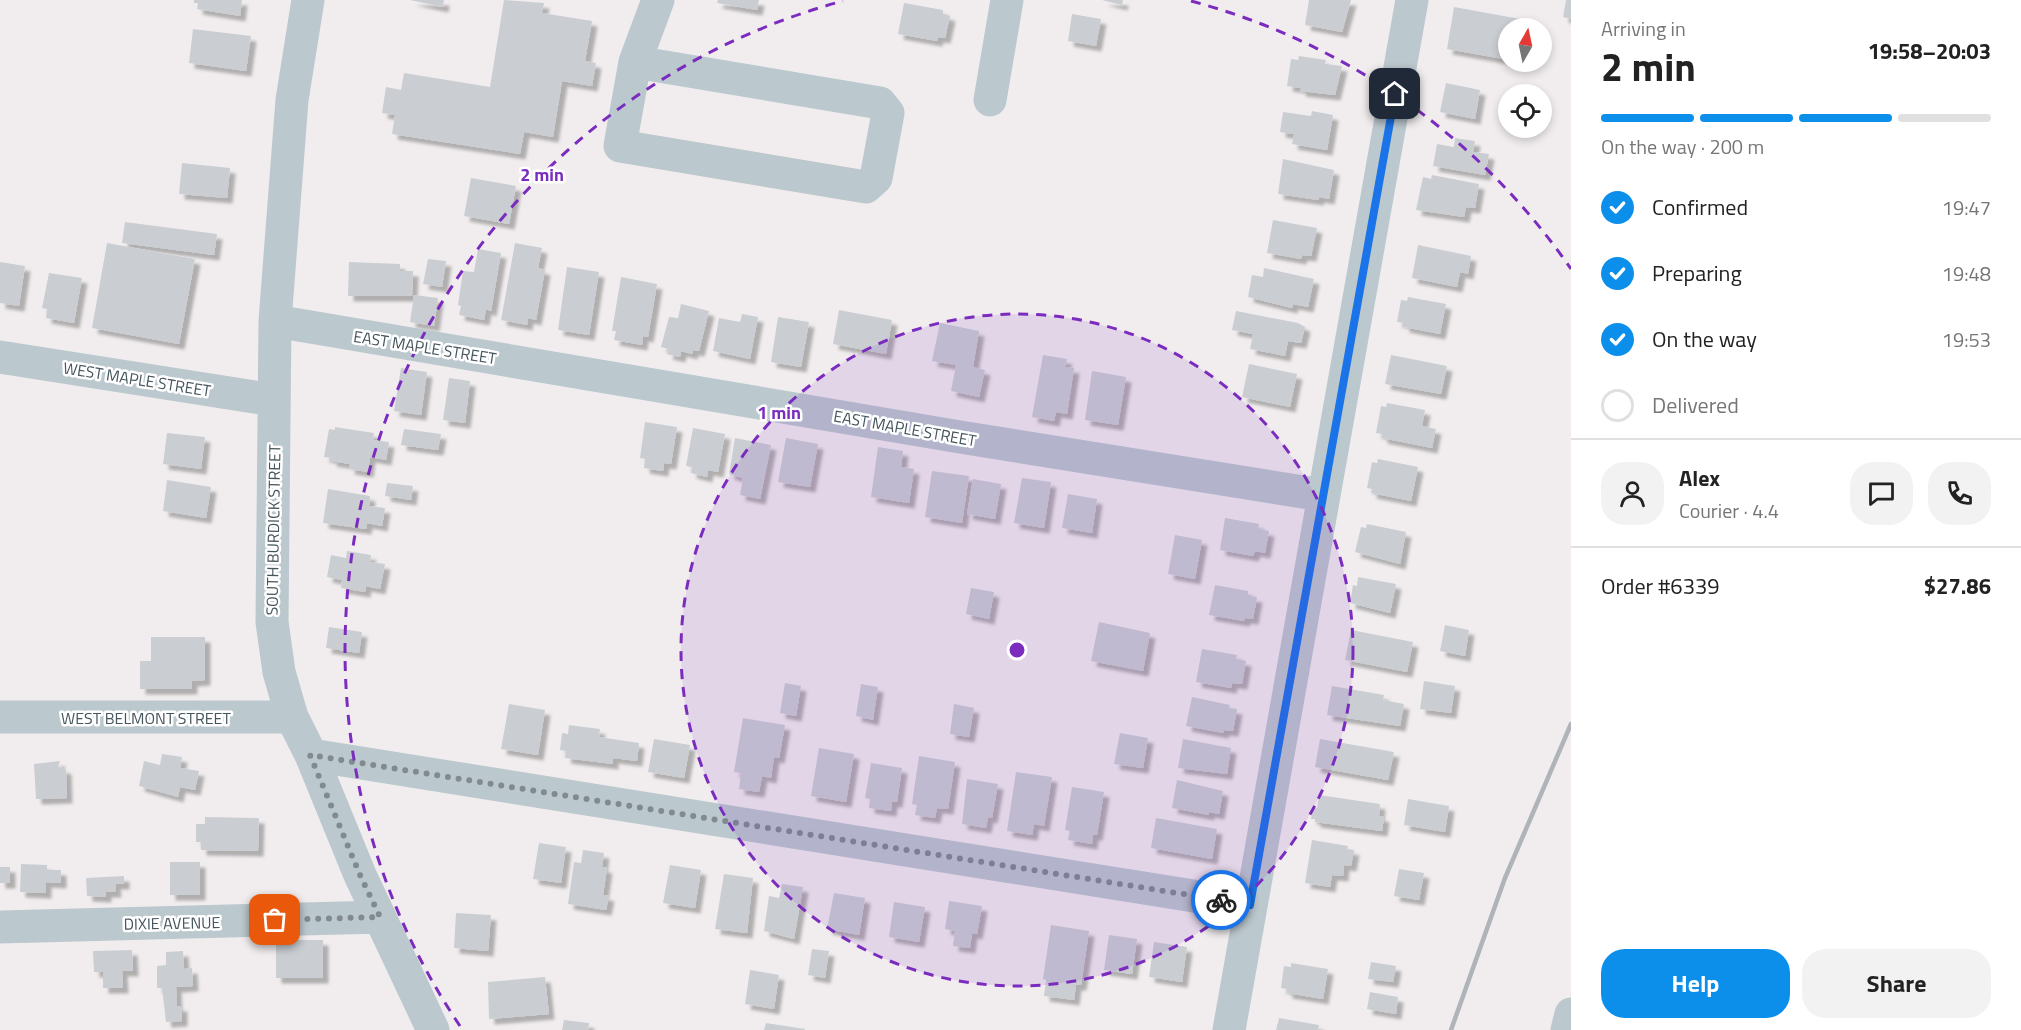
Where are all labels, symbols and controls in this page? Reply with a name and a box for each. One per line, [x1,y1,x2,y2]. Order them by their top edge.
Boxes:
text: Arriving in [1601,13,1686,44]
north arrow [1498,18,1552,72]
map controls [1498,18,1552,138]
text: 19:58–20:03 [1868,34,1991,68]
text: 2 min [1601,37,1696,96]
pin [1369,68,1420,119]
icon: home [1378,77,1411,110]
button: locate [1498,84,1552,138]
text: On the way · 200 m [1601,131,1764,162]
text: 2 min [520,161,564,188]
text: Confirmed [1652,190,1748,224]
icon: check [1601,191,1634,224]
text: 19:47 [1942,192,1991,223]
text: Preparing [1652,256,1742,290]
icon: check [1601,257,1634,290]
text: 19:48 [1942,258,1991,289]
text: On the way [1652,322,1757,356]
icon: check [1601,323,1634,356]
street label: EAST MAPLE STREET [352,324,499,370]
text: 19:53 [1942,324,1991,355]
street label: WEST MAPLE STREET [61,355,213,403]
text: Delivered [1652,388,1739,422]
text: 1 min [757,399,801,426]
street label: EAST MAPLE STREET [832,404,979,452]
street label: SOUTH BURDICK STREET [260,444,286,616]
text: Alex [1679,461,1720,495]
button: person [1601,462,1664,525]
button: chat [1850,462,1913,525]
button: phone [1928,462,1991,525]
text: Courier · 4.4 [1679,495,1779,526]
text: Order #6339 [1601,569,1720,603]
text: $27.86 [1924,569,1991,603]
centre of rings [1007,640,1027,660]
street label: WEST BELMONT STREET [61,706,231,730]
courier [1191,870,1251,930]
icon: bike [1205,884,1238,917]
pin [249,894,300,945]
icon: bag [258,903,291,936]
street label: DIXIE AVENUE [123,910,221,936]
button: Help [1601,949,1790,1018]
button: Share [1802,949,1991,1018]

